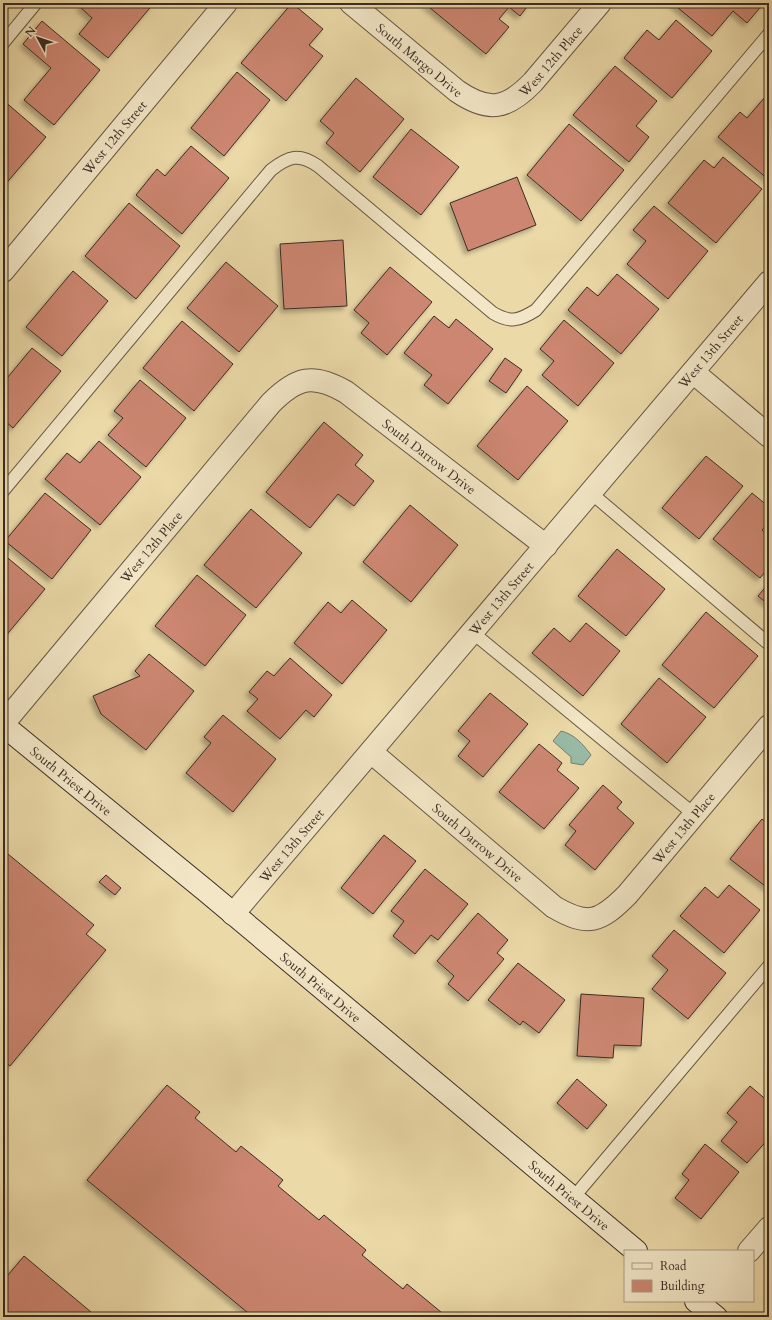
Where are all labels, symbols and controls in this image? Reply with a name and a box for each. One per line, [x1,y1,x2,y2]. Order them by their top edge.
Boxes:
north arrow [18,18,58,58]
street label: South Margo Drive [372,19,466,102]
street label: West 12th Place [515,22,587,102]
text: N [22,23,40,40]
street label: West 12th Street [78,97,151,180]
street label: West 13th Street [674,311,748,393]
street label: South Darrow Drive [378,415,479,499]
street label: West 12th Place [116,507,187,588]
street label: West 13th Street [464,558,538,640]
street label: South Priest Drive [26,743,115,820]
street label: West 13th Place [648,789,720,869]
street label: South Darrow Drive [428,800,526,887]
street label: West 13th Street [255,805,328,888]
street label: South Priest Drive [276,949,365,1027]
street label: South Priest Drive [524,1157,613,1235]
legend [624,1250,754,1302]
text: Road [660,1258,687,1274]
text: Building [660,1278,705,1294]

